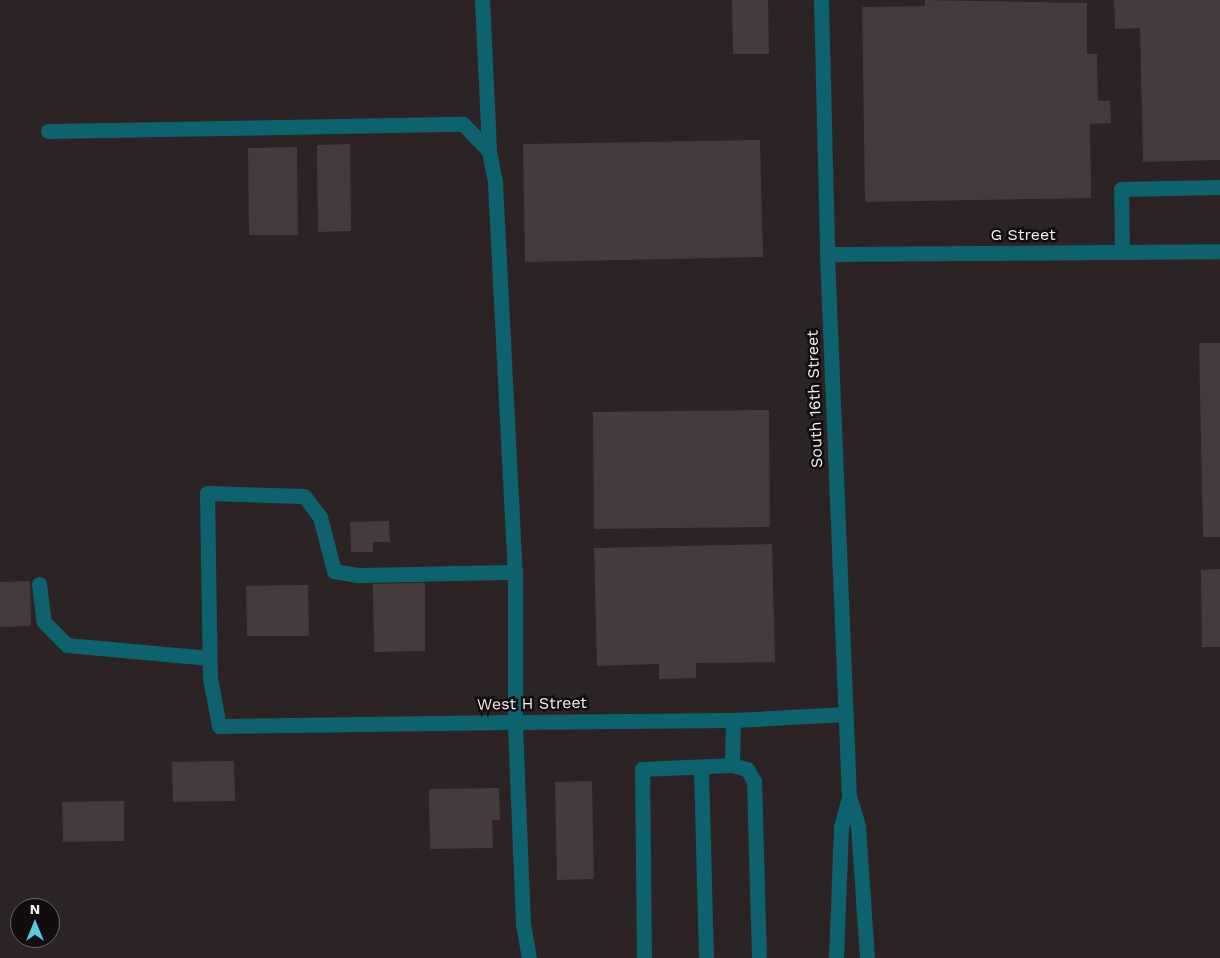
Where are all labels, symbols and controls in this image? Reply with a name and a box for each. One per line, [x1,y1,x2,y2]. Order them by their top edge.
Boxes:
street label: G Street [990,225,1056,245]
street label: South 16th Street [803,330,827,468]
street label: West H Street [477,693,587,715]
north arrow [10,898,60,948]
text: N [30,901,40,917]

